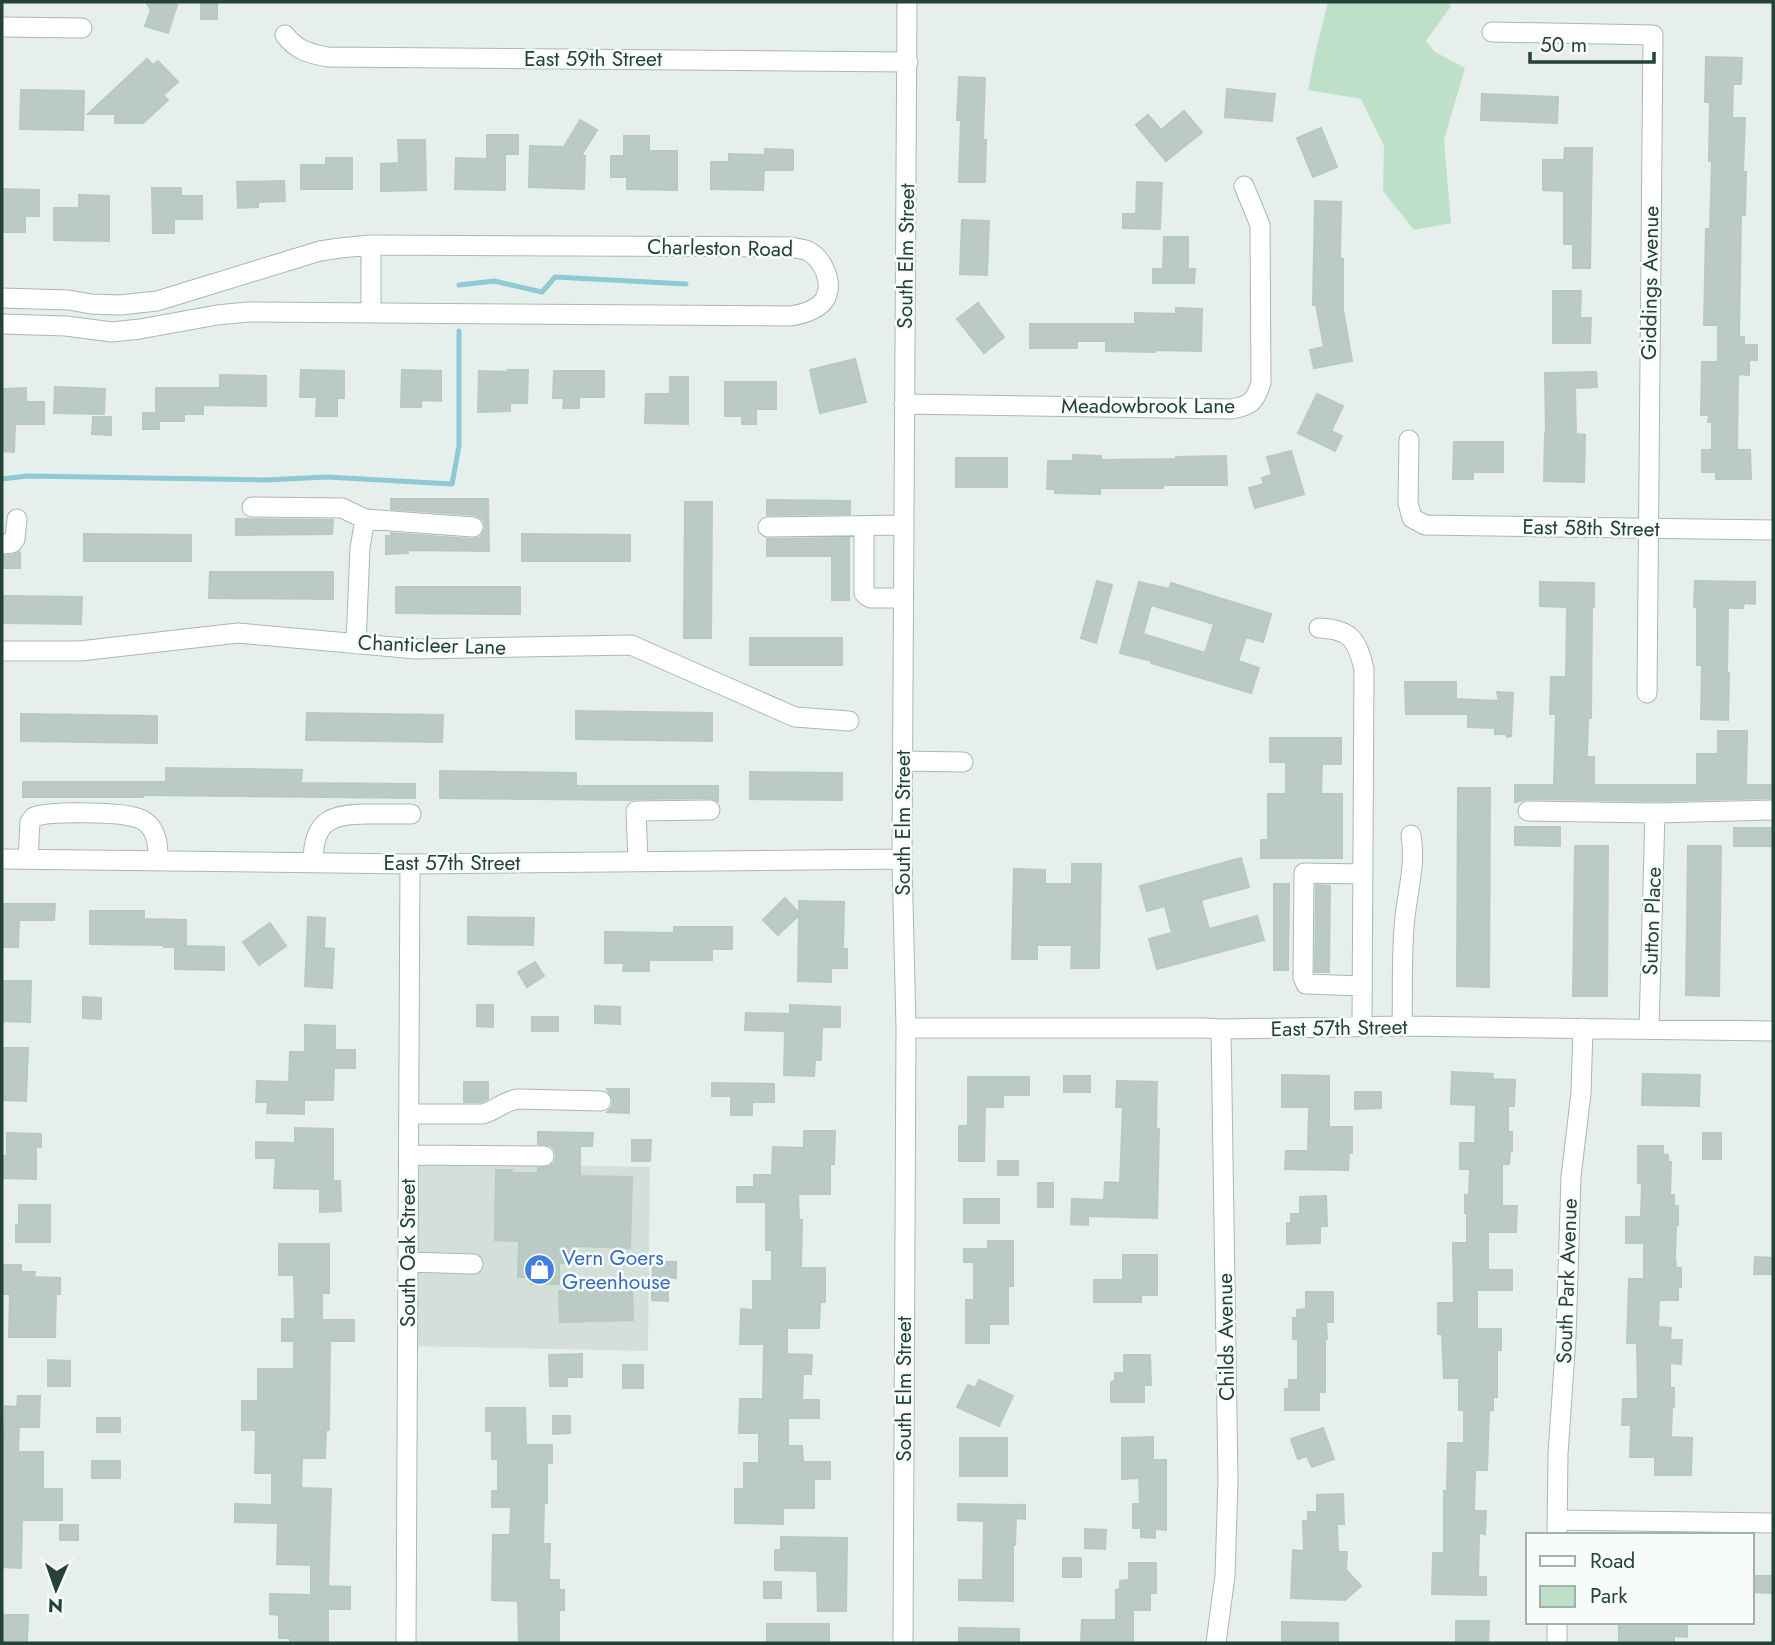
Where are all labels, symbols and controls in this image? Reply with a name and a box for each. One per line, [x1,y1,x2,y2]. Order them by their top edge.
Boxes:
scale bar [1530,21,1654,65]
text: 50 m [1540,30,1587,60]
street label: East 59th Street [524,44,662,74]
street label: South Elm Street [890,183,922,329]
street label: Giddings Avenue [1634,205,1666,360]
street label: Charleston Road [647,232,793,264]
street label: Meadowbrook Lane [1061,391,1235,421]
street label: East 58th Street [1522,512,1660,544]
street label: Chanticleer Lane [357,627,507,663]
street label: South Elm Street [888,750,918,896]
street label: East 57th Street [384,848,520,878]
street label: Sutton Place [1635,866,1669,976]
street label: East 57th Street [1270,1012,1408,1044]
street label: South Oak Street [393,1179,423,1327]
street label: South Park Avenue [1549,1198,1585,1364]
place label: Vern Goers Greenhouse [562,1243,671,1297]
shop icon: Vern Goers Greenhouse [522,1253,556,1287]
street label: Childs Avenue [1210,1273,1242,1401]
street label: South Elm Street [889,1316,919,1462]
legend [1526,1533,1754,1624]
text: Road [1590,1546,1635,1576]
north arrow [21,1554,91,1624]
text: Park [1590,1581,1628,1611]
text: N [47,1592,63,1619]

